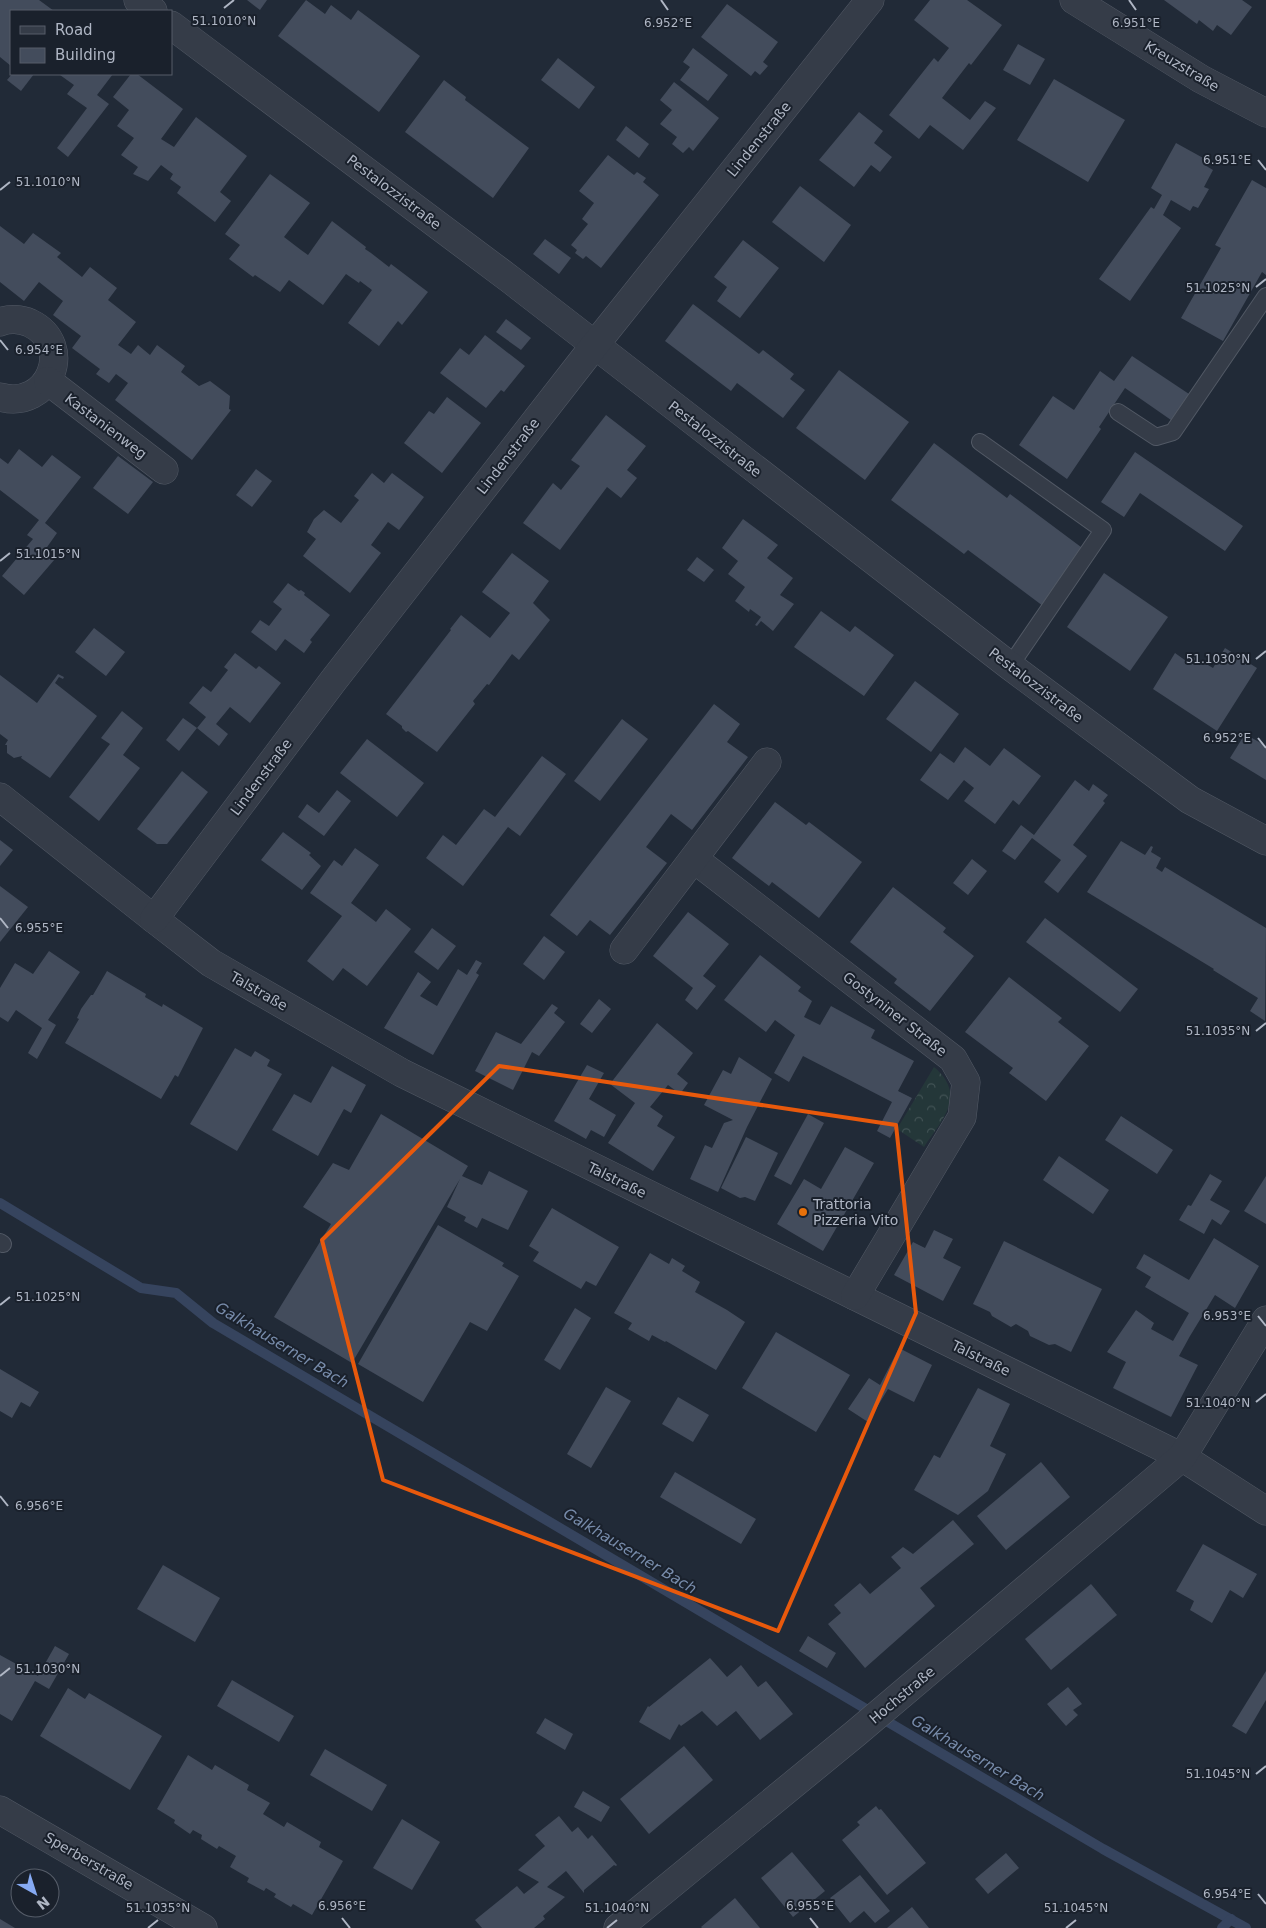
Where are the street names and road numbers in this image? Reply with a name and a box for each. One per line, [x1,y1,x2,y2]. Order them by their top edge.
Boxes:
street label: Kreuzstraße [1142,38,1222,94]
street label: Lindenstraße [724,98,794,180]
street label: Pestalozzistraße [344,151,444,233]
street label: Kastanienweg [62,390,150,462]
street label: Pestalozzistraße [665,398,765,480]
street label: Lindenstraße [474,415,542,497]
street label: Pestalozzistraße [986,644,1086,726]
street label: Lindenstraße [227,736,295,818]
street label: Talstraße [227,968,290,1014]
street label: Gostyniner Straße [840,969,950,1059]
street label: Talstraße [584,1159,649,1201]
street label: Talstraße [948,1337,1013,1379]
street label: Hochstraße [866,1663,938,1727]
street label: Sperberstraße [42,1829,136,1893]

